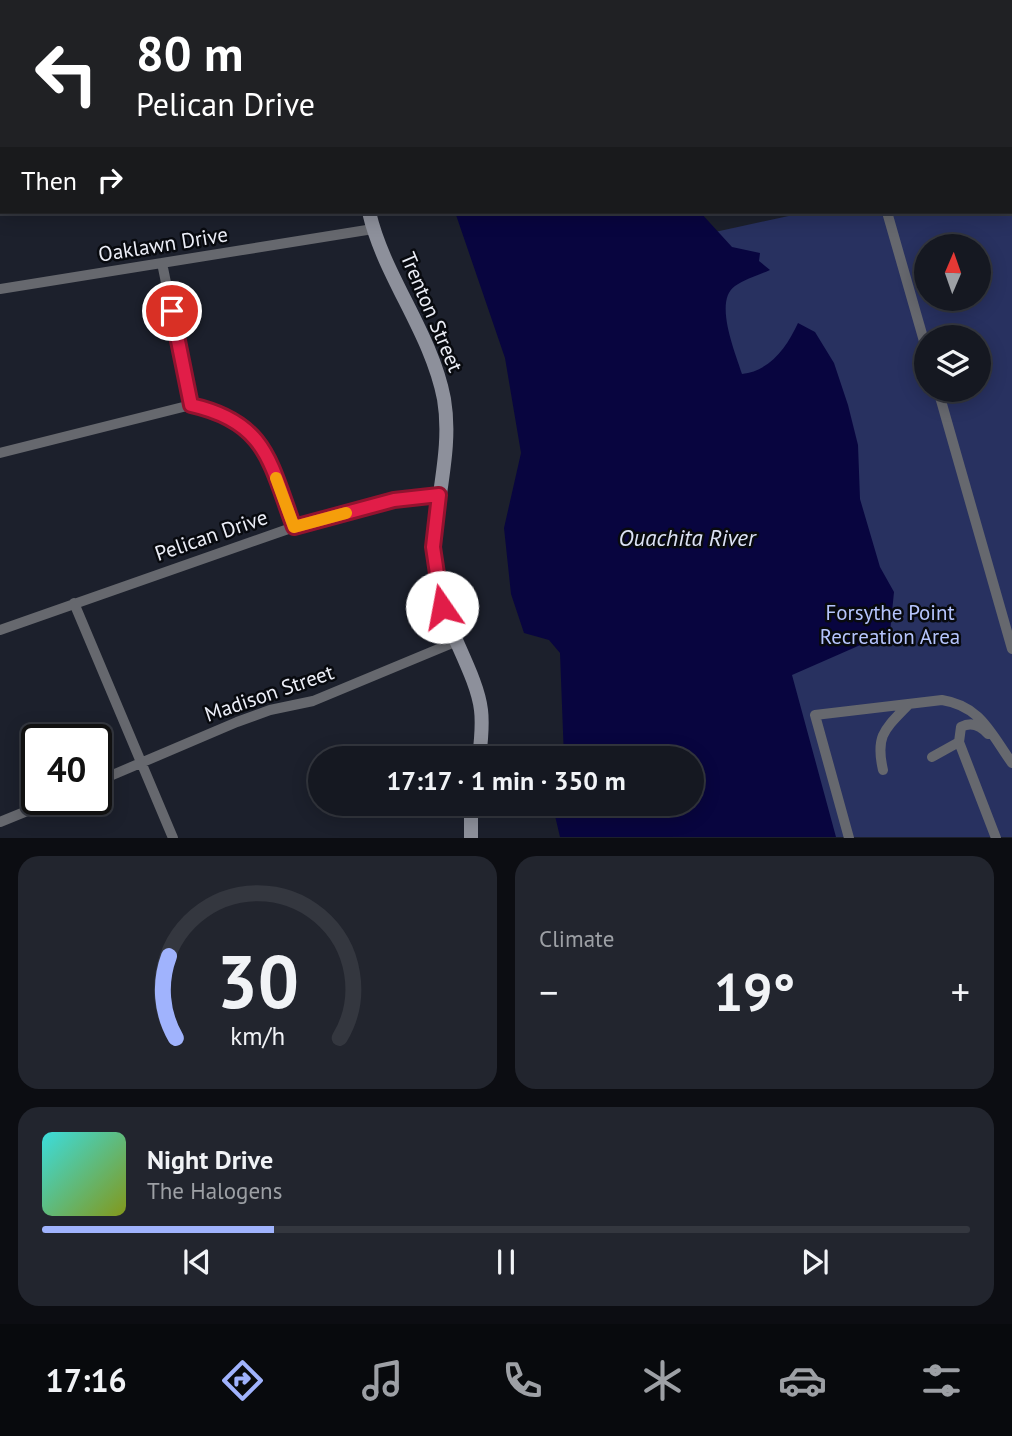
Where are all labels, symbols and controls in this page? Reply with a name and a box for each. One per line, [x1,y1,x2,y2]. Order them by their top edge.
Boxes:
text: 80 m [136,21,243,85]
icon: left [21,28,112,119]
text: Pelican Drive [136,83,315,125]
icon: right [91,161,129,199]
text: Then [21,164,77,197]
street label: Oaklawn Drive [96,220,230,268]
north arrow [914,234,990,312]
map controls [914,234,991,402]
street label: Trenton Street [395,248,469,376]
pin [142,281,202,341]
icon: arrive [153,292,191,330]
button: layers [914,325,991,402]
street label: Pelican Drive [151,503,271,567]
water label: Ouachita River [619,523,757,552]
position arrow [405,570,479,644]
park label: Forsythe Point Recreation Area [820,599,960,650]
street label: Madison Street [201,658,337,728]
speed limit sign: 40 [21,724,112,815]
text: 17:17 · 1 min · 350 m [386,764,626,797]
text: Climate [539,924,614,953]
text: 30 [216,935,299,1029]
text: 19° [714,958,795,1025]
text: − [539,967,558,1016]
text: + [951,967,970,1016]
text: km/h [230,1020,285,1052]
text: Night Drive [147,1143,273,1176]
text: The Halogens [147,1176,282,1205]
icon: previous [178,1243,216,1281]
icon: pause [487,1243,525,1281]
icon: next [796,1243,834,1281]
icon: directions [218,1356,267,1405]
icon: music [358,1356,407,1405]
icon: phone [498,1356,547,1405]
icon: climate [638,1356,687,1405]
icon: car [778,1356,827,1405]
icon: filters [917,1356,966,1405]
text: 17:16 [45,1359,127,1401]

